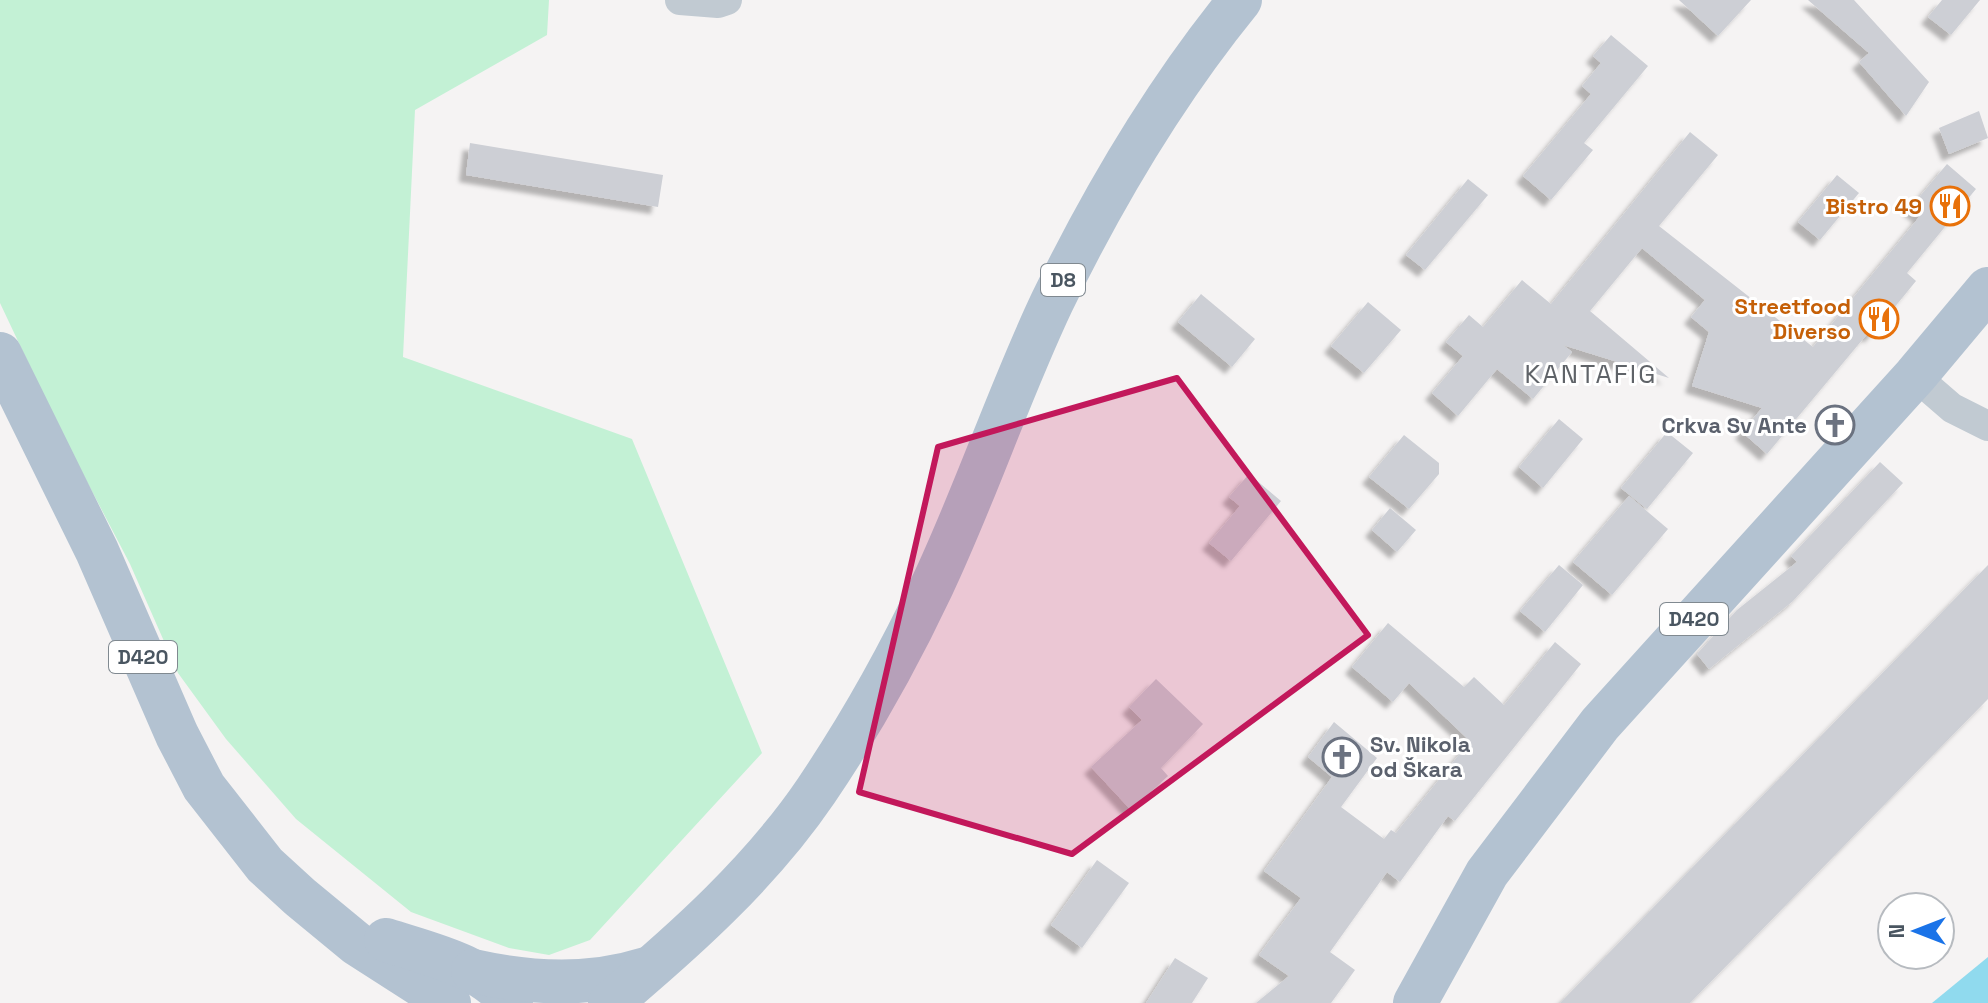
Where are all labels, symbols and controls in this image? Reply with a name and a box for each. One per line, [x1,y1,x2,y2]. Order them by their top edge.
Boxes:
restaurant icon: Bistro 49 [1929,185,1971,227]
place label: Bistro 49 [1825,192,1922,220]
road number: D8 [1041,264,1085,296]
place label: Streetfood Diverso [1735,292,1851,345]
restaurant icon: Streetfood Diverso [1858,298,1900,340]
district label: KANTAFIG [1525,357,1657,391]
church icon: Crkva Sv Ante [1814,404,1856,446]
place label: Crkva Sv Ante [1661,411,1807,439]
road number: D420 [1660,603,1728,635]
road number: D420 [109,641,177,673]
place label: Sv. Nikola od Škara [1370,730,1471,783]
church icon: Sv. Nikola od Škara [1321,736,1363,778]
north arrow [1876,891,1956,971]
text: N [1882,924,1910,938]

